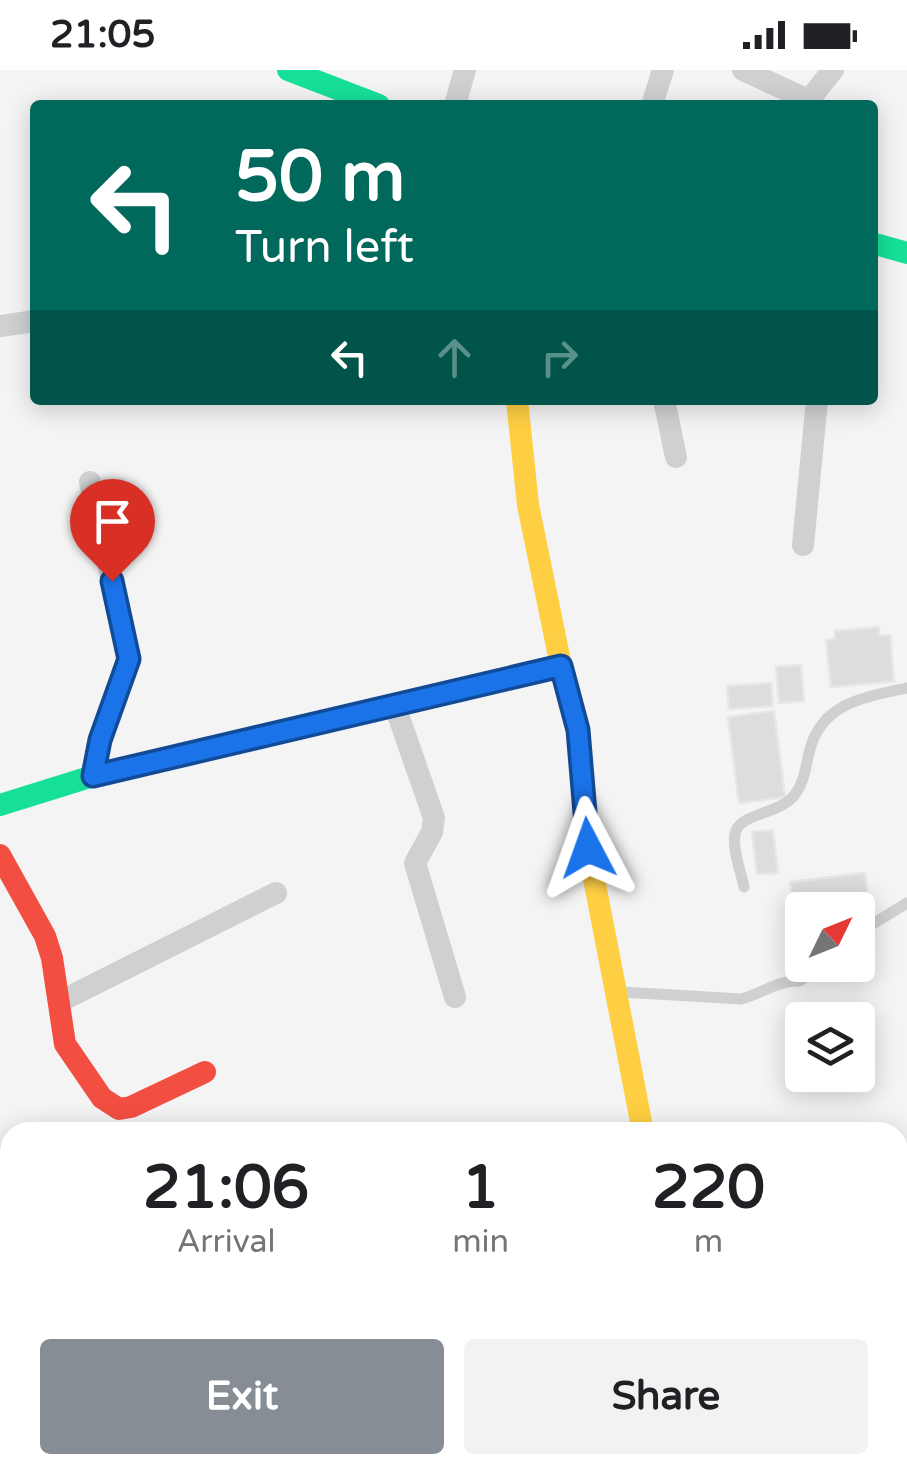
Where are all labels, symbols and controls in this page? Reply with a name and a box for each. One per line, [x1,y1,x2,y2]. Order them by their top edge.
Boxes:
text: 21:05 [50,12,155,58]
text: 50 m [235,136,405,220]
icon: left [70,140,200,270]
text: Turn left [235,221,414,275]
icon: left [322,330,377,385]
icon: ahead [427,330,482,385]
icon: right [532,330,587,385]
pin [70,479,155,582]
icon: arrive [85,494,140,549]
position arrow [536,796,640,900]
north arrow [785,892,875,982]
map controls [785,892,875,1092]
button: layers [785,1002,875,1092]
text: 21:06 [143,1152,309,1224]
text: 1 [462,1152,499,1224]
text: 220 [652,1152,765,1224]
text: Arrival [177,1223,276,1261]
text: min [452,1223,509,1261]
text: m [694,1223,723,1261]
button: Exit [40,1339,444,1454]
button: Share [464,1339,868,1454]

